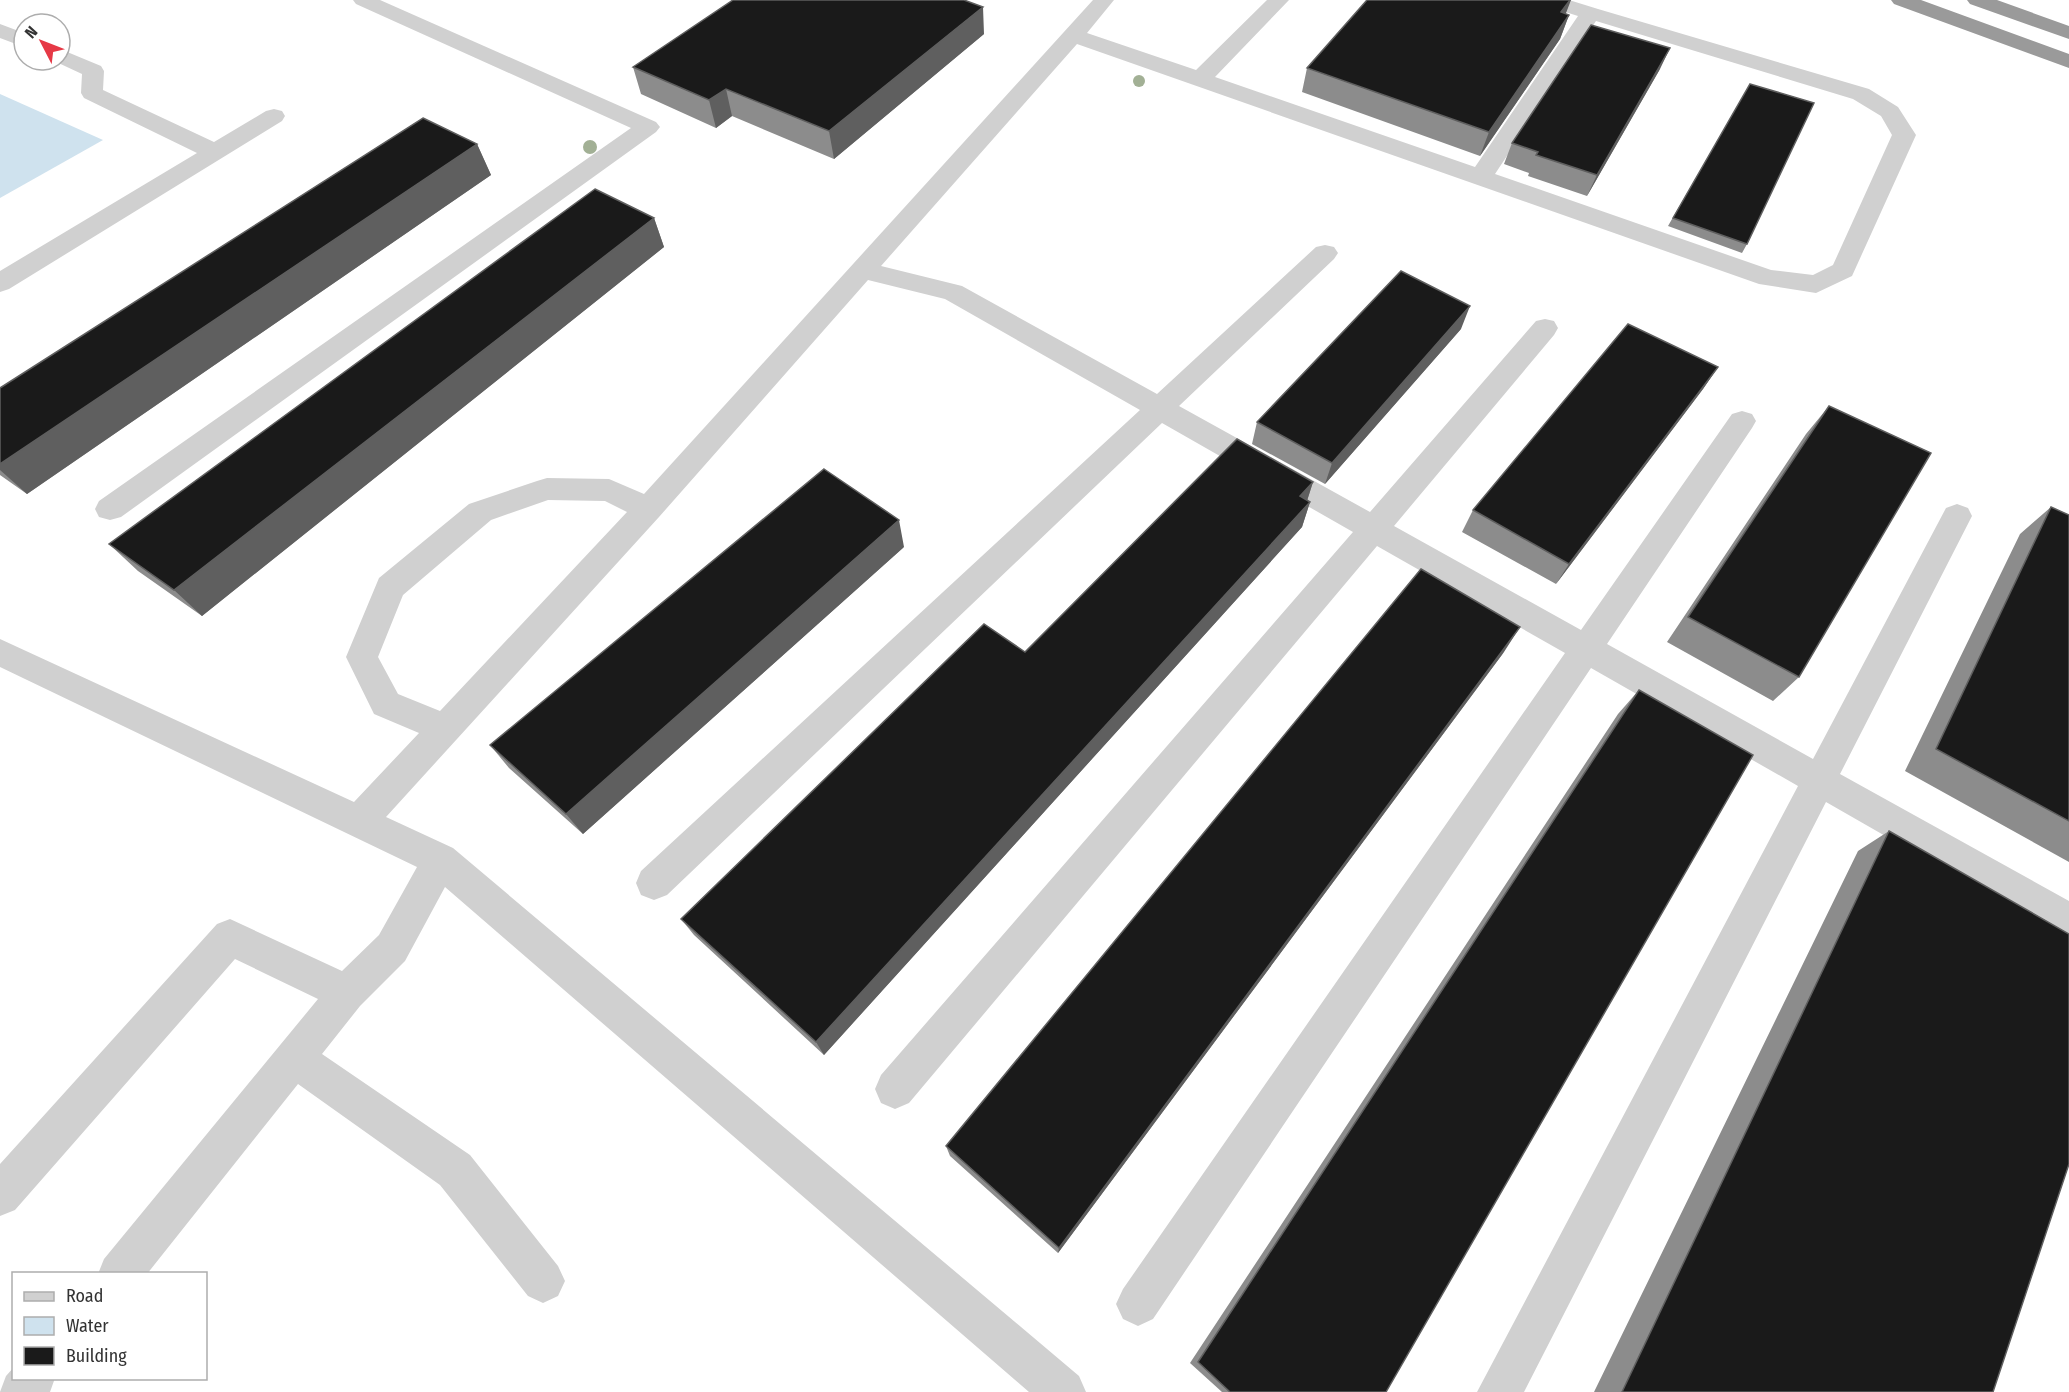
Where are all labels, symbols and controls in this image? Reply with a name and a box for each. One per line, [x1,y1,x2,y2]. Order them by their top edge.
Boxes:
north arrow [12,12,72,72]
text: N [21,22,41,42]
legend [12,1272,207,1380]
text: Road [66,1285,103,1307]
text: Water [66,1315,109,1337]
text: Building [66,1345,127,1367]

